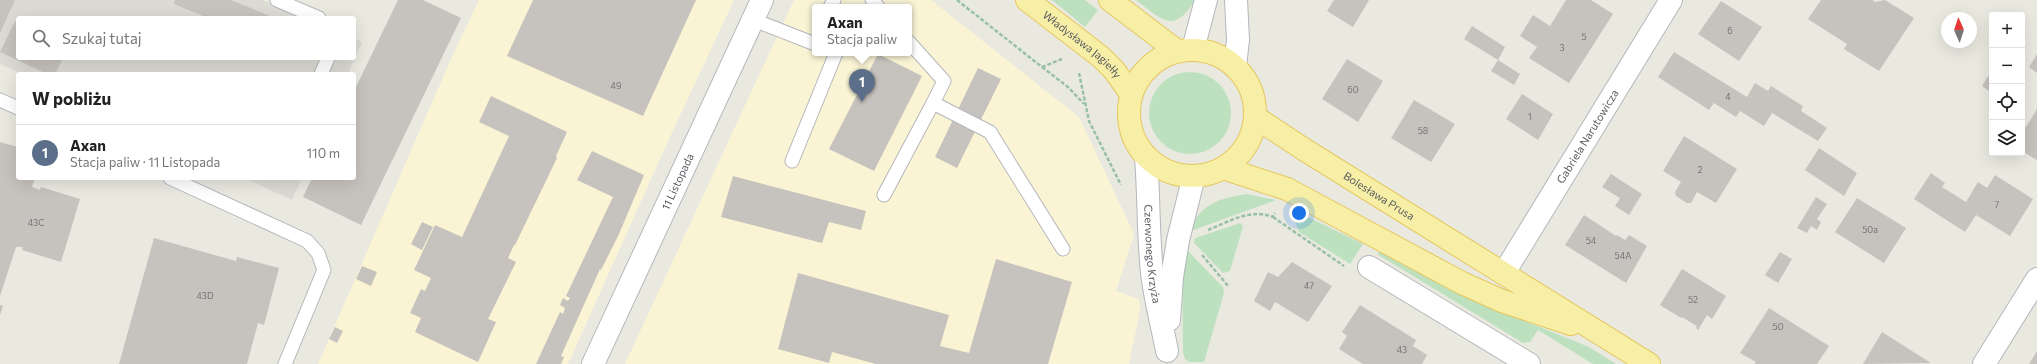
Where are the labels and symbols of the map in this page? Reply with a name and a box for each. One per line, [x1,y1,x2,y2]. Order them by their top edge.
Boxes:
street label: Władysława Jagiełły [1041,8,1125,81]
north arrow [1941,12,1977,48]
house number: 6 [1727,25,1733,36]
house number: 5 [1581,31,1587,42]
house number: 3 [1559,42,1565,53]
pin: 1 [849,69,875,102]
house number: 49 [611,80,621,91]
house number: 60 [1347,84,1359,95]
street label: Gabriela Narutowicza [1553,87,1621,186]
house number: 4 [1725,91,1731,102]
house number: 1 [1528,111,1532,122]
house number: 58 [1418,125,1428,136]
street label: 11 Listopada [658,151,696,212]
house number: 2 [1698,164,1703,175]
street label: Bolesława Prusa [1341,169,1417,223]
house number: 7 [1995,199,2000,210]
your location [1289,203,1309,223]
street label: Czerwonego Krzyża [1142,204,1164,304]
house number: 43C [28,217,44,228]
house number: 50a [1862,224,1878,235]
house number: 54 [1586,235,1597,246]
house number: 54A [1615,250,1631,261]
house number: 47 [1304,280,1314,291]
house number: 43D [196,290,214,301]
house number: 52 [1688,294,1698,305]
house number: 50 [1772,321,1784,332]
house number: 43 [1397,344,1407,355]

